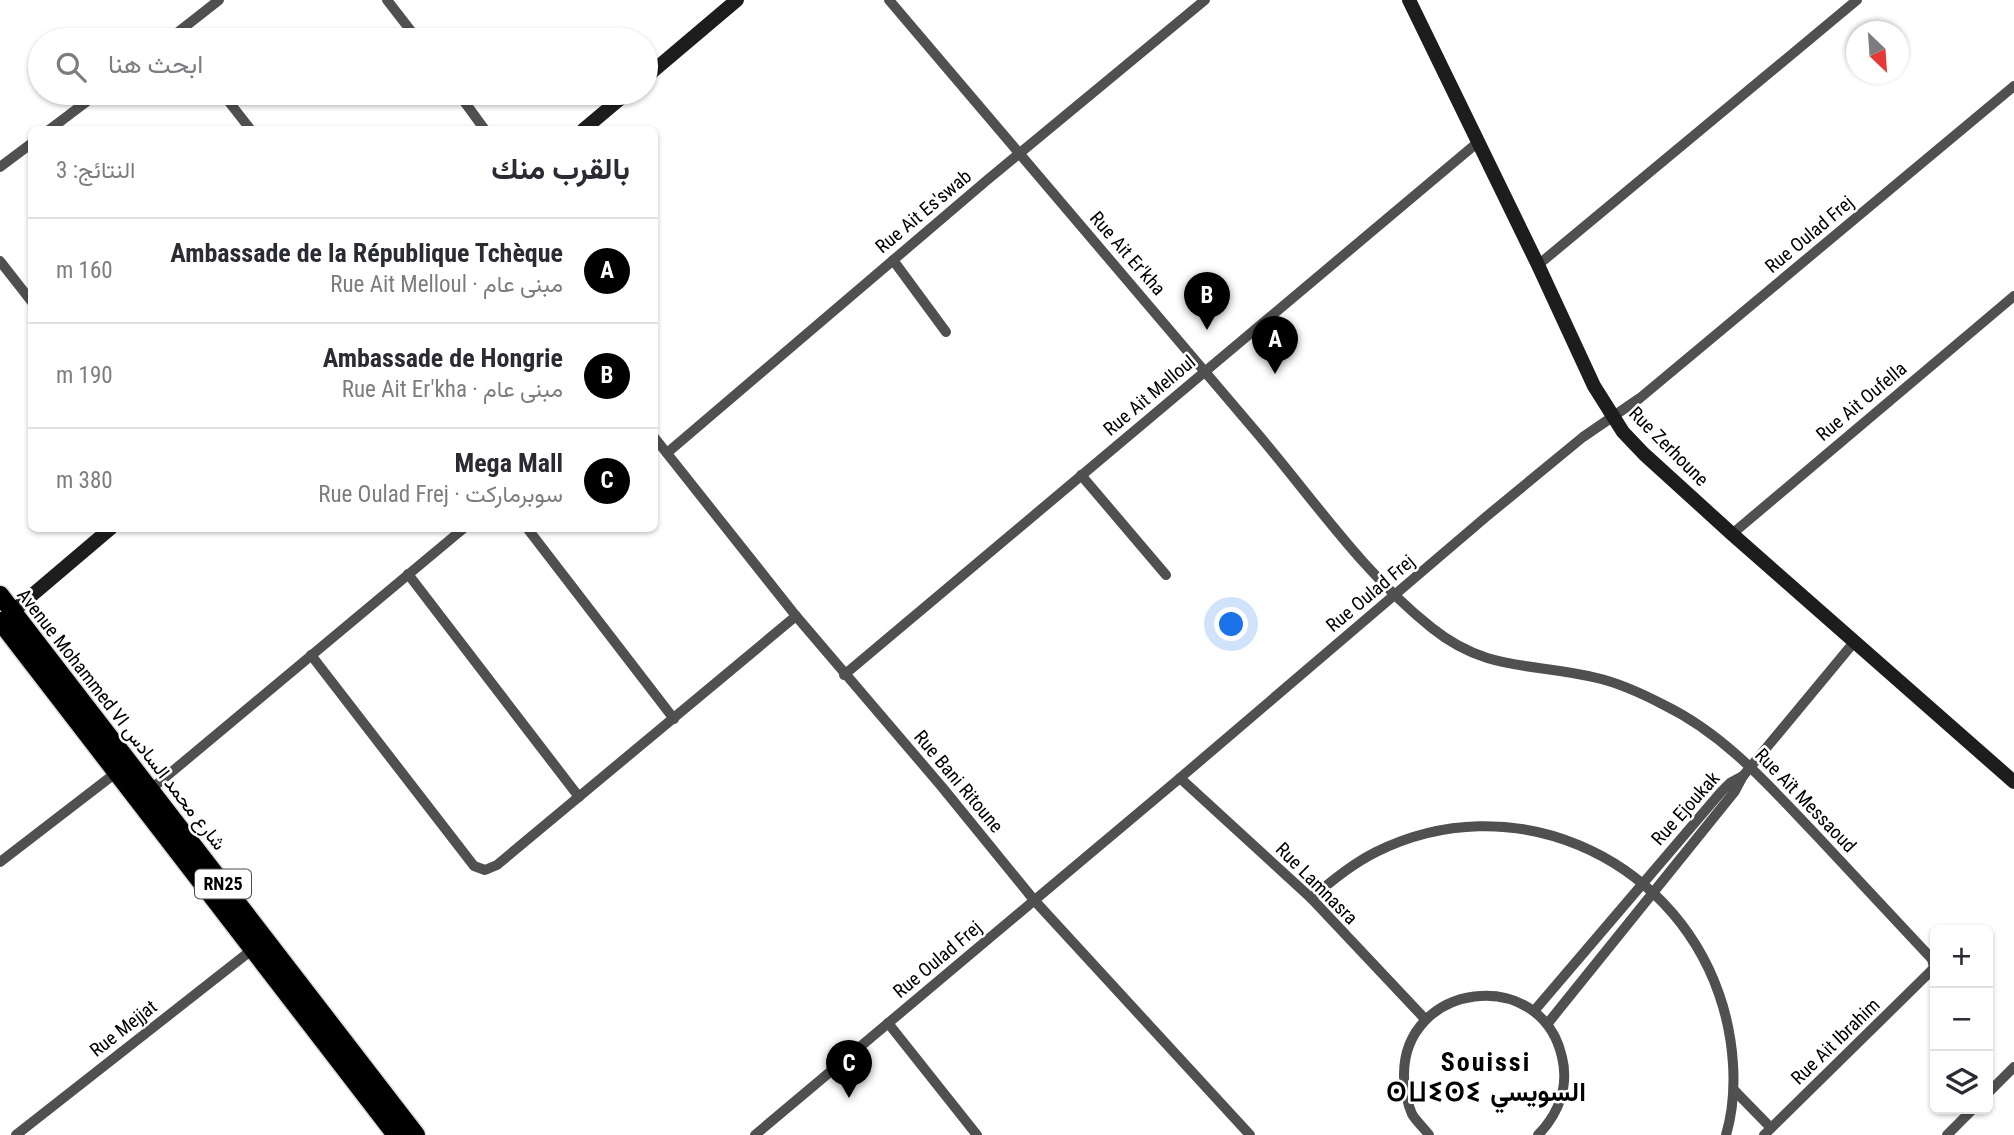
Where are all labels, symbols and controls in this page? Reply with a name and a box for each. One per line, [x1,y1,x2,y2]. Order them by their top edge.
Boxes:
north arrow [1846,21,1909,84]
search box [28,28,658,105]
icon: search [52,48,90,86]
text: ابحث هنا [108,49,203,79]
text: بالقرب منك [491,151,630,186]
text: النتائج: 3 [56,157,135,184]
street label: Rue Ait Es'swab [871,165,976,258]
street label: Rue Oulad Frej [1761,191,1858,278]
street label: Rue Ait Er'kha [1085,207,1170,300]
text: Ambassade de la République Tchèque [170,238,563,268]
text: 160 m [56,257,113,284]
text: A [600,257,614,284]
text: مبنى عام · Rue Ait Melloul [330,271,563,298]
pin: B [1184,272,1230,330]
pin: A [1252,316,1298,374]
text: Ambassade de Hongrie [323,343,563,373]
street label: Rue Ait Melloul [1099,350,1200,440]
street label: Rue Ait Oufella [1811,357,1911,446]
text: 190 m [56,362,113,389]
text: B [601,362,613,389]
text: مبنى عام · Rue Ait Er'kha [342,376,563,403]
street label: Rue Zerhoune [1624,402,1713,491]
text: Mega Mall [454,448,563,478]
text: 380 m [56,467,113,494]
text: C [600,467,614,494]
text: سوبرماركت · Rue Oulad Frej [318,481,563,508]
street label: Rue Oulad Frej [1322,550,1419,637]
street label: Avenue Mohammed VI شارع محمد السادس [11,584,231,855]
your location [1214,607,1248,641]
street label: Rue Bani Ritoune [909,725,1008,837]
street label: Rue Aït Messaoud [1750,744,1861,857]
street label: Rue Ejoukak [1646,766,1725,850]
street label: Rue Lamnasra [1271,838,1362,929]
road number: RN25 [195,870,251,898]
street label: Rue Oulad Frej [889,916,986,1003]
map controls [1930,925,1993,1114]
button: + [1930,925,1993,988]
button: − [1930,988,1993,1051]
street label: Rue Ait Ibrahim [1786,993,1884,1089]
street label: Rue Mejjat [85,995,162,1062]
pin: C [826,1040,872,1098]
district label: Souissi ⵙⵡⵉⵙⵉ السويسي [1386,1047,1586,1114]
button: layers [1930,1051,1993,1114]

